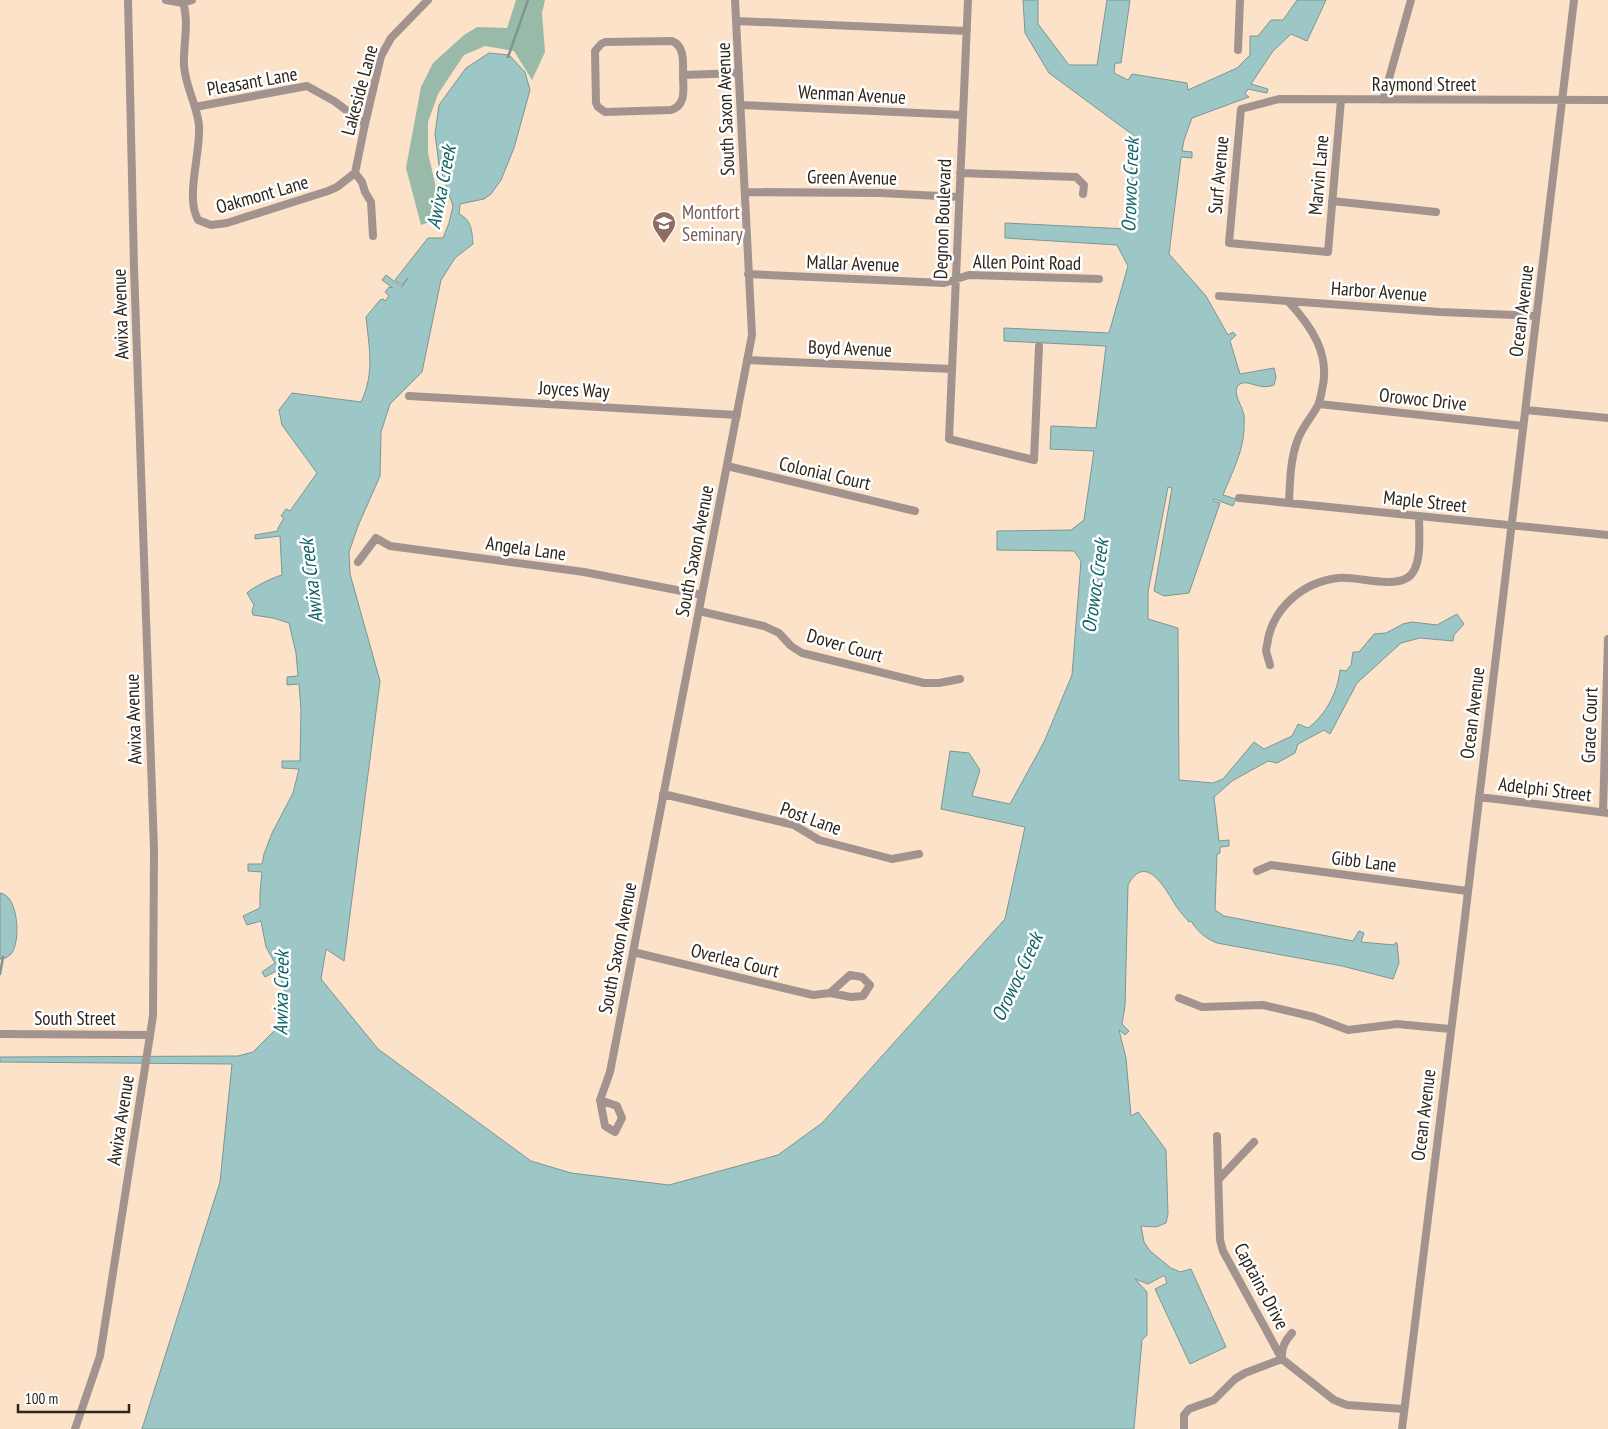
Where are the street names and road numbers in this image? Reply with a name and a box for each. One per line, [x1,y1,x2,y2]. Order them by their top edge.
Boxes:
street label: Lakeside Lane [335,42,383,138]
street label: South Saxon Avenue [711,42,739,176]
street label: Pleasant Lane [205,61,299,101]
street label: Raymond Street [1372,72,1477,96]
street label: Wenman Avenue [797,79,907,109]
street label: Marvin Lane [1303,134,1333,216]
street label: Surf Avenue [1203,135,1233,215]
street label: Degnon Boulevard [928,158,956,280]
street label: Green Avenue [807,164,897,190]
street label: Oakmont Lane [213,169,311,219]
street label: Mallar Avenue [806,249,900,277]
street label: Allen Point Road [973,249,1081,275]
street label: Ocean Avenue [1503,264,1539,358]
street label: Awixa Avenue [106,268,134,360]
street label: Harbor Avenue [1330,276,1428,306]
street label: Boyd Avenue [808,335,892,361]
street label: Joyces Way [537,375,611,403]
street label: Orowoc Drive [1378,382,1468,416]
street label: Colonial Court [777,451,874,495]
street label: South Saxon Avenue [669,483,719,619]
street label: Maple Street [1382,485,1469,517]
street label: Angela Lane [484,530,568,566]
street label: Dover Court [804,623,887,667]
street label: Ocean Avenue [1454,666,1490,760]
street label: Awixa Avenue [119,673,147,765]
street label: Grace Court [1576,686,1602,763]
street label: Adelphi Street [1497,771,1594,807]
street label: Post Lane [777,796,845,840]
street label: Gibb Lane [1330,845,1398,877]
street label: South Saxon Avenue [592,880,642,1016]
street label: Overlea Court [688,937,782,983]
street label: South Street [34,1006,117,1030]
street label: Ocean Avenue [1405,1068,1441,1162]
street label: Awixa Avenue [101,1073,139,1167]
street label: Captains Drive [1229,1239,1295,1334]

